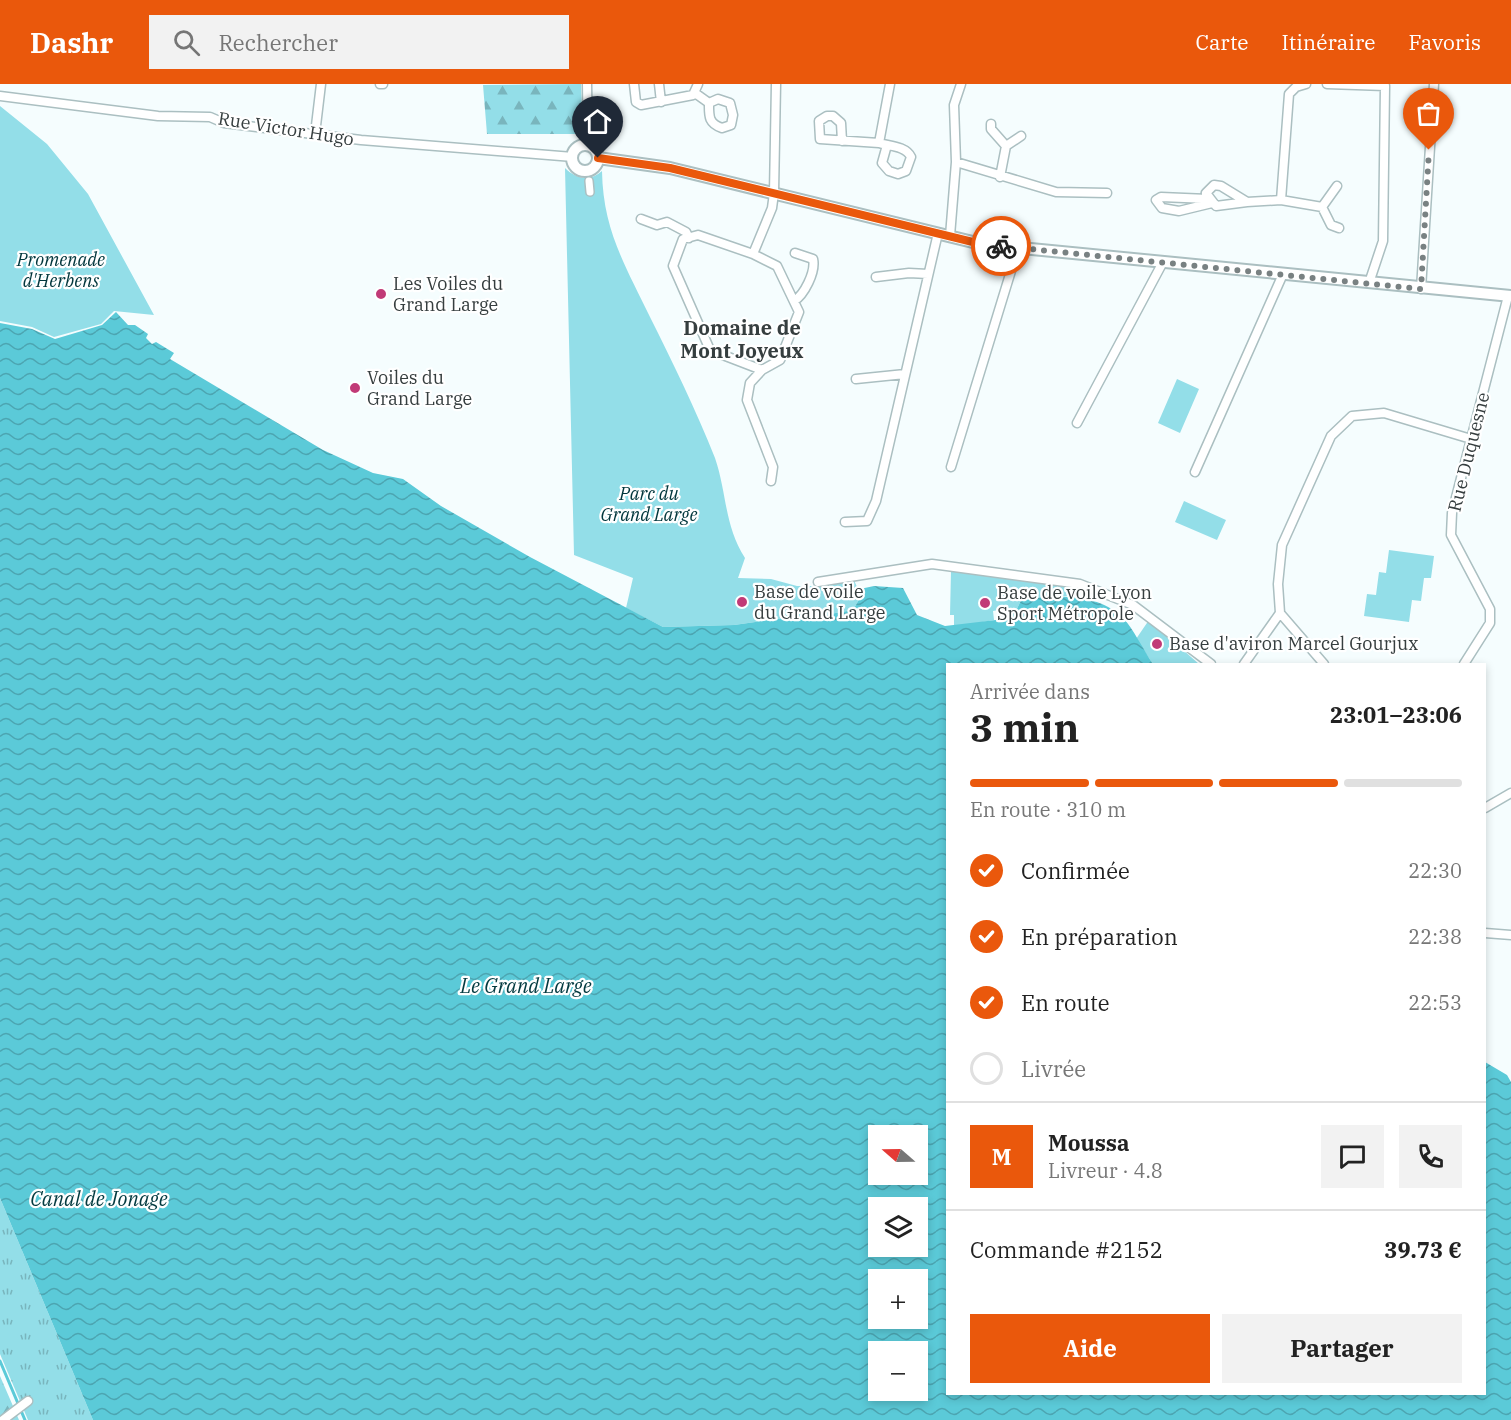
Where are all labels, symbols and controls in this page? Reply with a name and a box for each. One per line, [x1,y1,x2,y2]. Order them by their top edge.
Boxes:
search box [149,15,569,69]
text: Dashr [30,24,113,61]
icon: search [170,26,203,59]
text: Rechercher [218,28,338,57]
text: Carte [1195,28,1249,56]
text: Itinéraire [1282,28,1375,56]
text: Favoris [1408,28,1481,56]
pin [1403,88,1454,150]
pin [572,96,623,158]
icon: bag [1412,97,1445,130]
icon: home [581,105,614,138]
street label: Rue Victor Hugo [216,106,356,151]
courier [971,216,1031,276]
icon: bike [985,230,1018,263]
park label: Promenade d'Herbens [16,248,105,292]
place label: Les Voiles du Grand Large [393,272,503,316]
marker: Les Voiles du Grand Large [374,287,388,301]
district label: Domaine de Mont Joyeux [680,314,804,364]
place label: Voiles du Grand Large [367,366,472,410]
marker: Voiles du Grand Large [348,381,362,395]
street label: Rue Duquesne [1443,390,1494,514]
park label: Parc du Grand Large [601,482,697,526]
place label: Base de voile du Grand Large [754,580,886,624]
place label: Base de voile Lyon Sport Métropole [997,581,1152,625]
marker: Base de voile du Grand Large [735,595,749,609]
marker: Base de voile Lyon Sport Métropole [978,596,992,610]
place label: Base d'aviron Marcel Gourjux [1169,632,1418,655]
marker: Base d'aviron Marcel Gourjux [1150,637,1164,651]
text: Arrivée dans [970,678,1090,705]
text: 23:01–23:06 [1330,700,1462,729]
text: 3 min [970,702,1079,753]
text: En route · 310 m [970,796,1126,823]
icon: check [970,854,1003,887]
text: Confirmée [1021,856,1130,885]
text: 22:30 [1408,857,1462,884]
icon: check [970,920,1003,953]
text: En préparation [1021,922,1178,951]
text: 22:38 [1408,923,1462,950]
water label: Le Grand Large [459,972,592,999]
icon: check [970,986,1003,1019]
text: En route [1021,988,1110,1017]
text: 22:53 [1408,989,1462,1016]
text: Livrée [1021,1054,1086,1083]
north arrow [868,1125,928,1185]
map controls [868,1125,928,1401]
button: chat [1321,1125,1384,1188]
button: phone [1399,1125,1462,1188]
text: Moussa [1048,1128,1130,1157]
text: M [992,1142,1011,1171]
text: Livreur · 4.8 [1048,1157,1163,1184]
water label: Canal de Jonage [30,1185,168,1212]
button: layers [868,1197,928,1257]
text: Commande #2152 [970,1235,1163,1264]
text: 39.73 € [1384,1235,1462,1264]
button: + [868,1269,928,1329]
button: Aide [970,1314,1210,1383]
button: Partager [1222,1314,1462,1383]
button: − [868,1341,928,1401]

